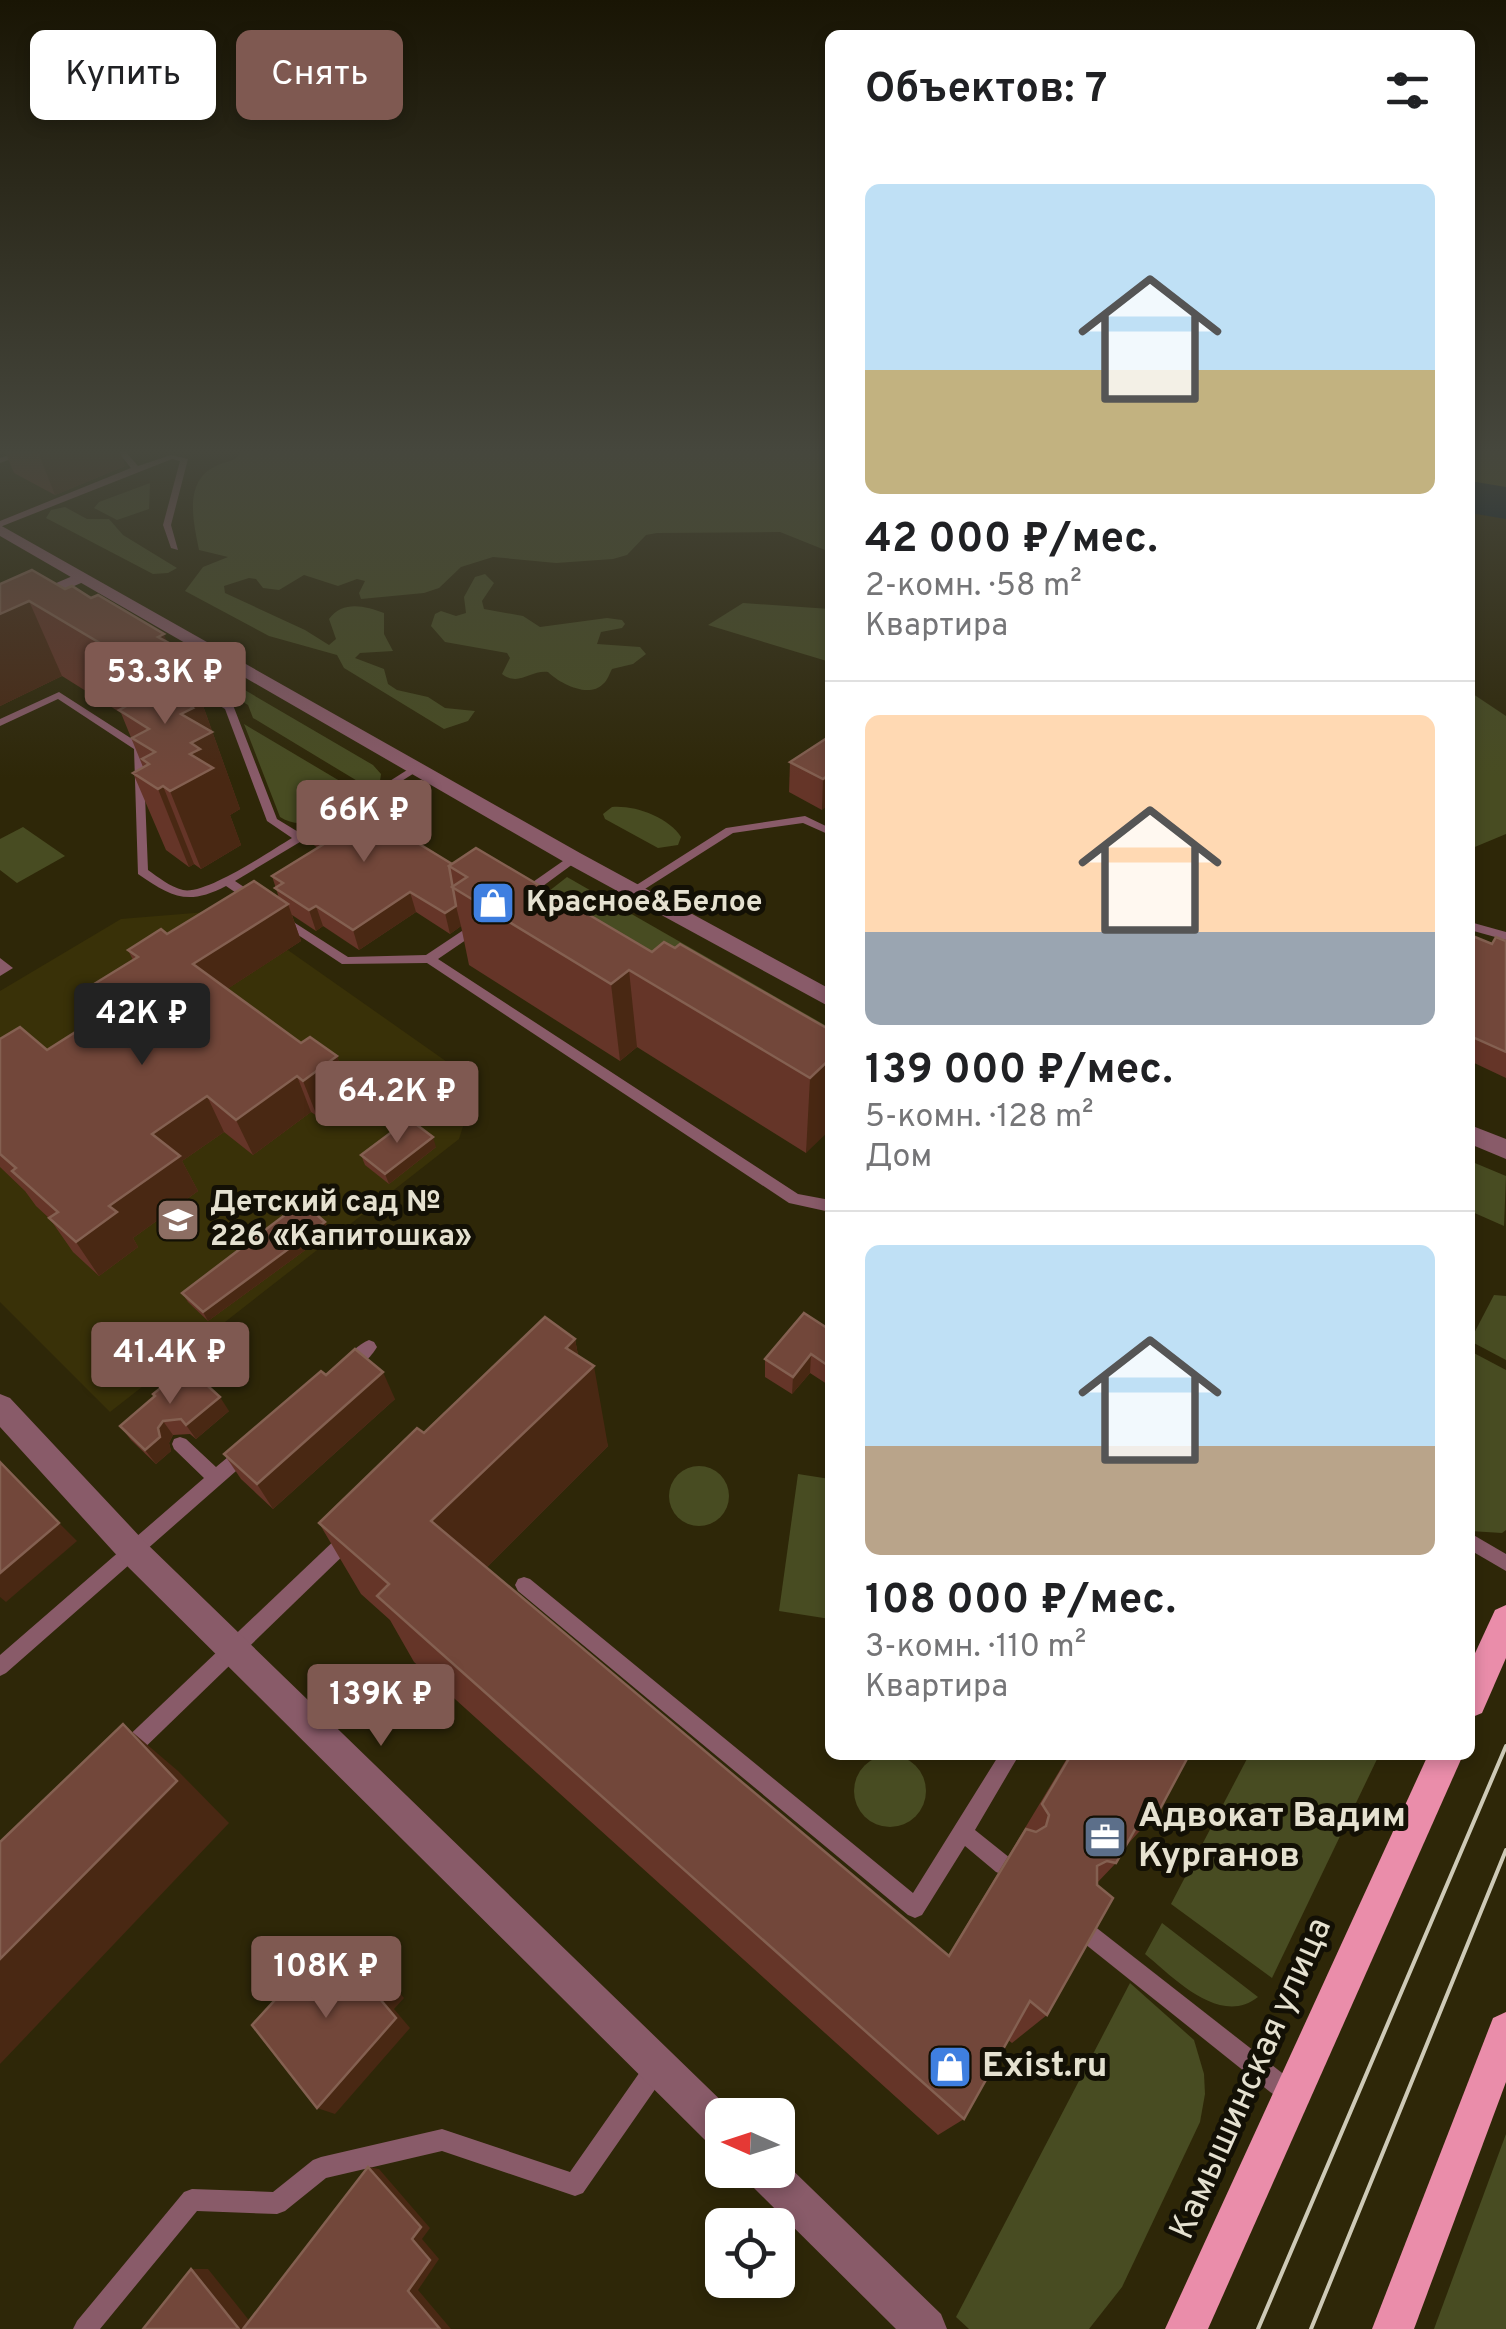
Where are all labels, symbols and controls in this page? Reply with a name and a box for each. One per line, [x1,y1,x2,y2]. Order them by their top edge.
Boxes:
chip: Купить [30,30,216,120]
chip: Снять [236,30,403,120]
icon: filters [1380,63,1435,118]
text: Объектов: 7 [865,64,1108,117]
icon: home [1060,249,1240,429]
text: 42 000 ₽/мес. [865,514,1158,567]
text: 2-комн. · 58 m² [865,567,1082,607]
text: Квартира [865,607,1008,647]
pin: 53.3K ₽ [73,642,257,727]
text: 53.3K ₽ [107,654,223,694]
pin: 66K ₽ [294,780,434,865]
icon: home [1060,780,1240,960]
text: 66K ₽ [318,792,410,832]
shop icon: Красное&Белое [470,880,516,926]
place label: Красное&Белое [526,885,763,922]
pin: 42K ₽ [72,983,212,1068]
text: 42K ₽ [96,995,188,1035]
text: 139 000 ₽/мес. [865,1045,1173,1098]
pin: 64.2K ₽ [305,1061,489,1146]
text: 64.2K ₽ [337,1073,457,1113]
text: 5-комн. · 128 m² [865,1098,1094,1138]
text: Дом [865,1138,932,1178]
place label: Детский сад № 226 «Капитошка» [210,1185,472,1256]
school or university icon: Детский сад № 226 «Капитошка» [155,1197,201,1243]
icon: home [1060,1310,1240,1490]
pin: 41.4K ₽ [78,1322,262,1407]
text: 41.4K ₽ [113,1334,227,1374]
text: 108 000 ₽/мес. [865,1575,1176,1628]
text: 3-комн. · 110 m² [865,1628,1086,1668]
pin: 139K ₽ [300,1664,462,1749]
text: Квартира [865,1668,1008,1708]
text: 139K ₽ [329,1676,433,1716]
place label: Адвокат Вадим Курганов [1138,1795,1406,1879]
office icon: Адвокат Вадим Курганов [1082,1814,1128,1860]
street label: Камышинская улица [1161,1911,1343,2247]
pin: 108K ₽ [245,1936,407,2021]
text: 108K ₽ [273,1948,379,1988]
shop icon: Exist.ru [927,2044,973,2090]
place label: Exist.ru [982,2045,1108,2089]
north arrow [705,2098,795,2188]
map controls [705,2098,795,2298]
button: locate [705,2208,795,2298]

